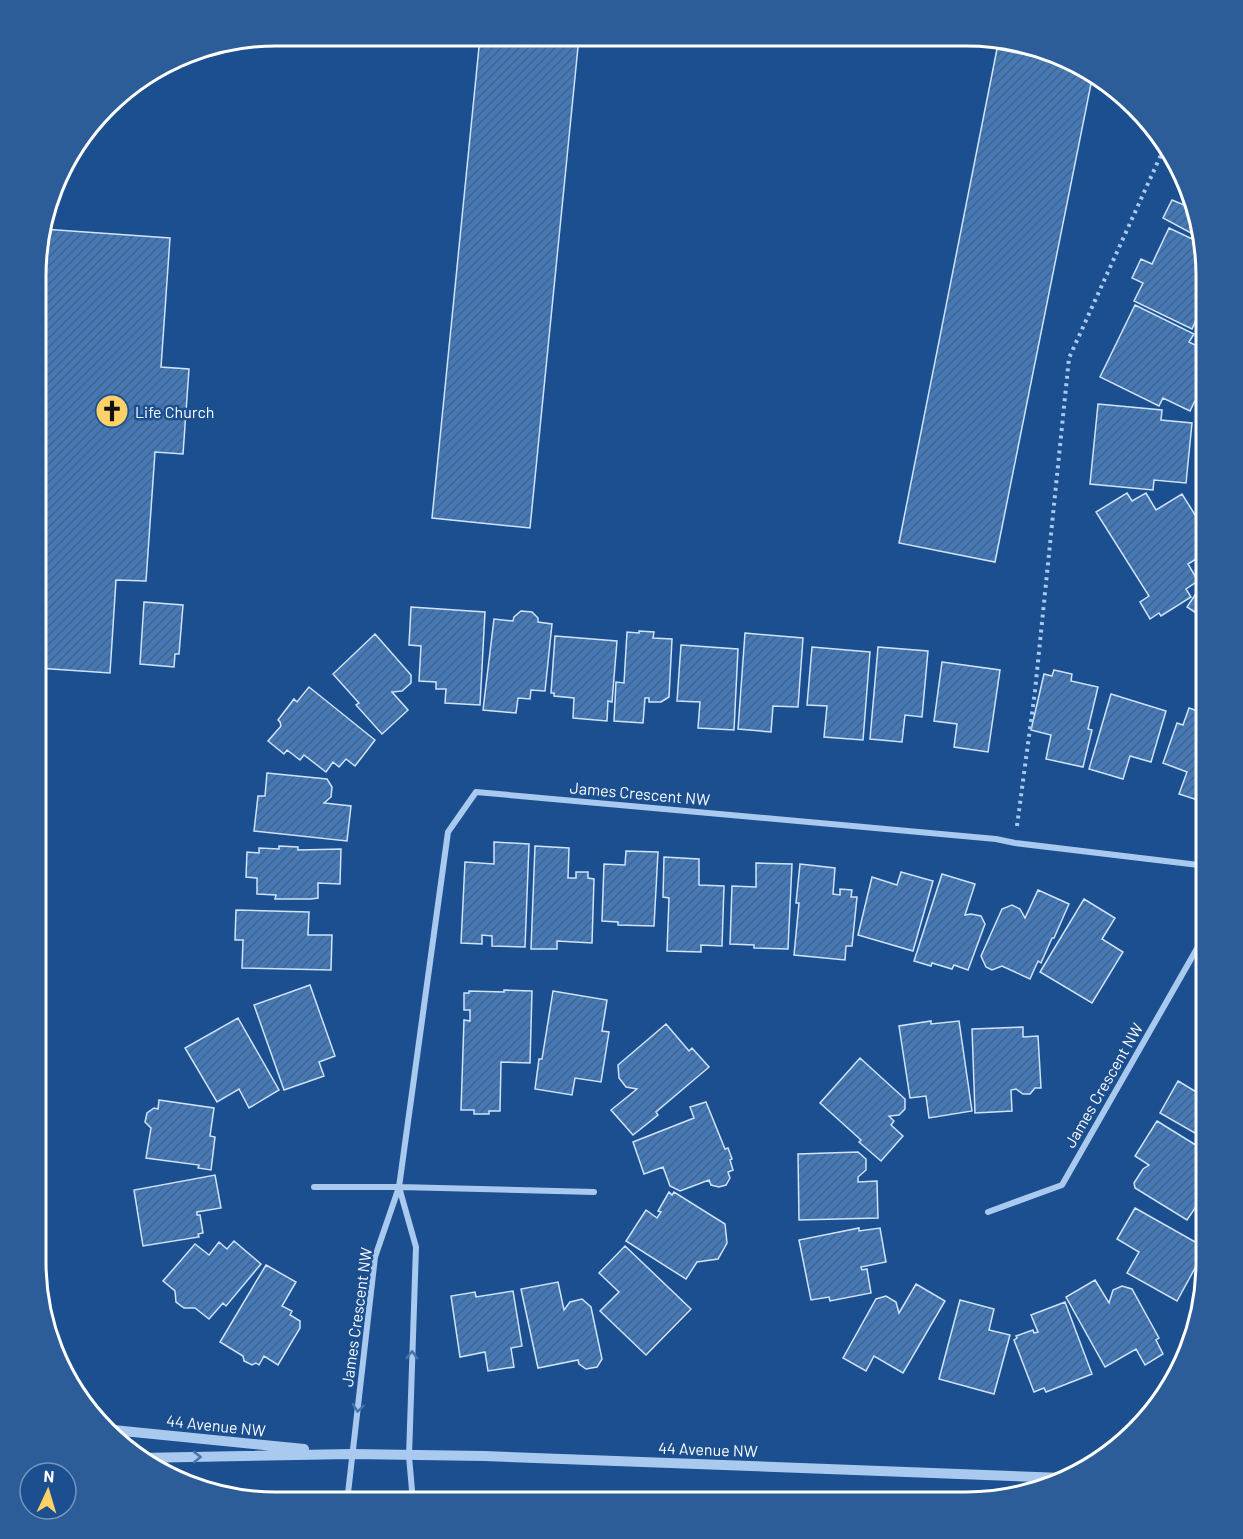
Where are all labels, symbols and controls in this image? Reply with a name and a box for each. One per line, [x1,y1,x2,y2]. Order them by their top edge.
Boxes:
church icon: Life Church [94,393,130,429]
place label: Life Church [135,402,214,421]
street label: James Crescent NW [569,777,711,809]
street label: James Crescent NW [1060,1019,1146,1151]
street label: James Crescent NW [337,1246,375,1388]
one-way arrow [406,1351,419,1360]
one-way arrow [352,1404,364,1413]
street label: 44 Avenue NW [165,1410,267,1440]
street label: 44 Avenue NW [658,1438,758,1460]
one-way arrow [193,1451,202,1463]
north arrow [18,1461,78,1521]
text: N [43,1466,55,1485]

